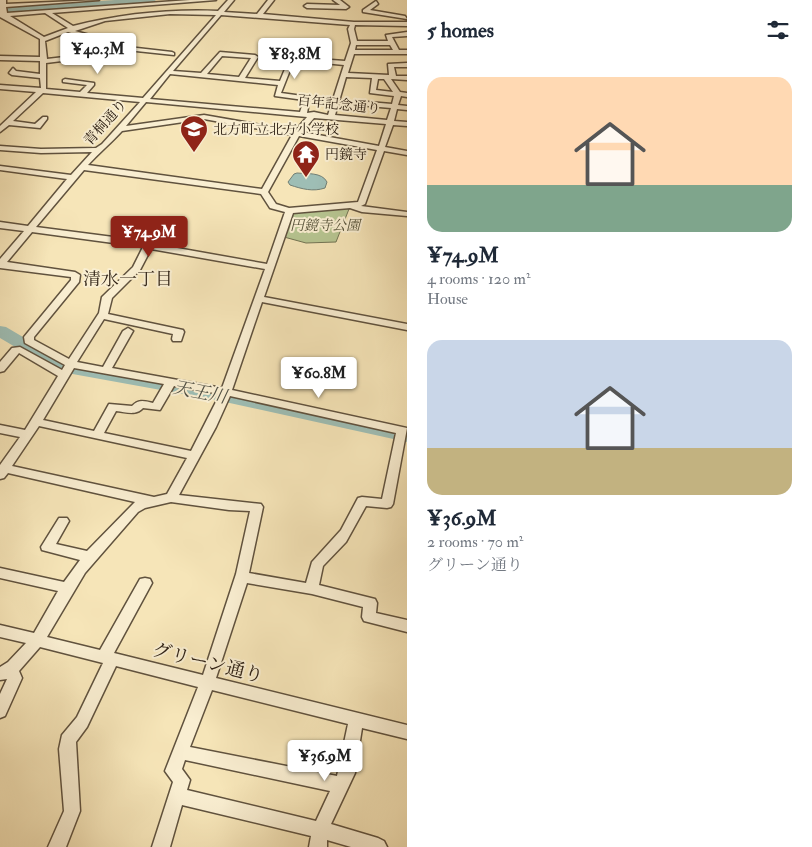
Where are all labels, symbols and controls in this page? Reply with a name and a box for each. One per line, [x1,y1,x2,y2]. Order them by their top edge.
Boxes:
icon: filters [764,16,792,44]
text: 5 homes [427,17,494,44]
pin: ¥40.3M [57,32,139,75]
pin: ¥83.8M [254,38,336,80]
text: ¥40.3M [71,39,125,59]
text: ¥83.8M [269,44,321,64]
street label: 百年記念通り [296,92,382,117]
street label: 青桐通り [80,96,130,149]
icon: home [565,109,655,199]
school or university icon: 北方町立北方小学校 [179,114,209,153]
place label: 北方町立北方小学校 [213,121,339,138]
temple icon: 円鏡寺 [291,139,321,178]
place label: 円鏡寺 [325,146,367,163]
pin: ¥74.9M [108,216,190,258]
park label: 円鏡寺公園 [290,217,362,234]
text: ¥74.9M [122,222,176,242]
text: ¥74.9M [427,242,499,269]
district label: 清水一丁目 [83,268,173,291]
text: 4 rooms · 120 m² [427,269,530,289]
text: House [427,289,468,309]
pin: ¥60.8M [278,356,360,399]
text: ¥60.8M [292,363,346,383]
icon: home [565,373,655,463]
water label: 天王川 [171,376,231,409]
text: ¥36.9M [427,505,497,532]
text: 2 rooms · 70 m² [427,532,523,552]
text: グリーン通り [427,555,523,575]
street label: グリーン通り [150,638,266,688]
pin: ¥36.9M [284,740,366,782]
text: ¥36.9M [298,746,352,766]

